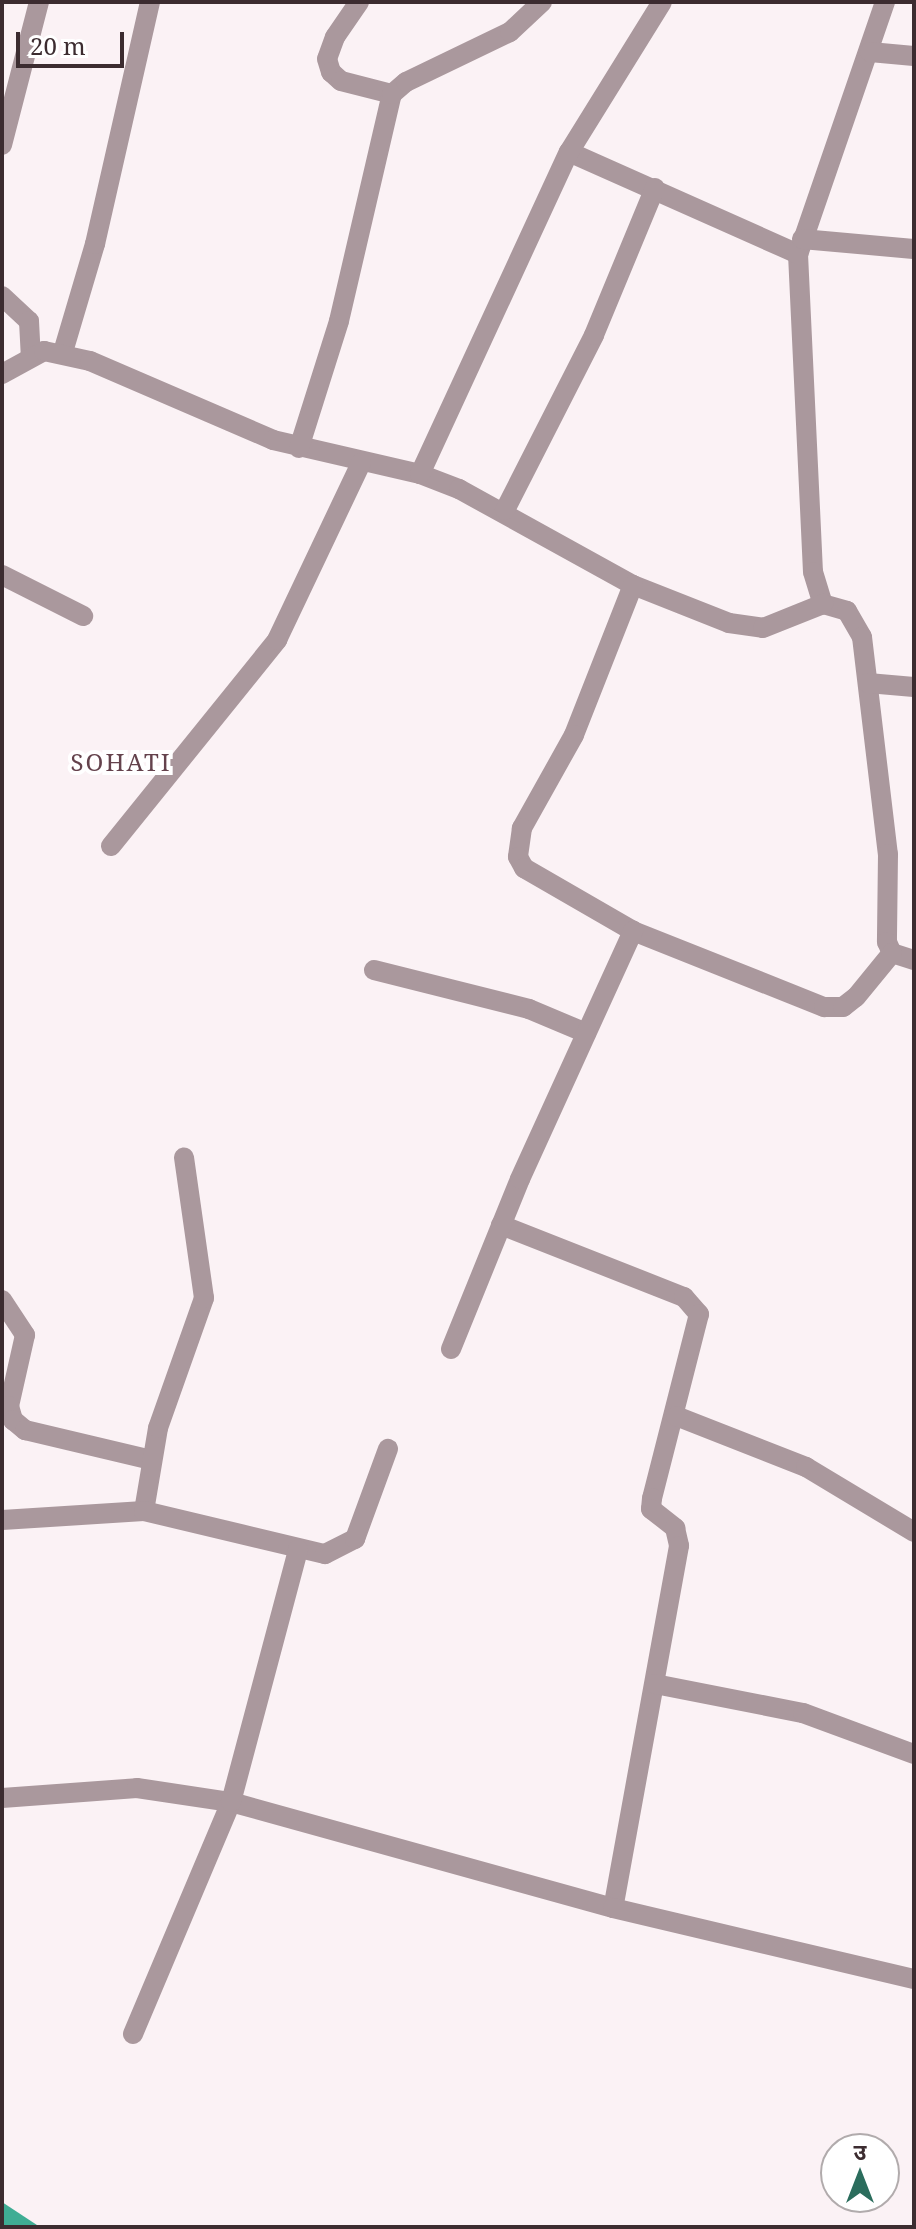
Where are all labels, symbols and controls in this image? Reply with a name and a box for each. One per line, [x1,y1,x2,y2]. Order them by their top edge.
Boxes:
scale bar [20,16,128,66]
text: 20 m [30,29,86,62]
district label: SOHATI [71,748,171,776]
north arrow [820,2133,900,2213]
text: उ [854,2136,866,2166]

